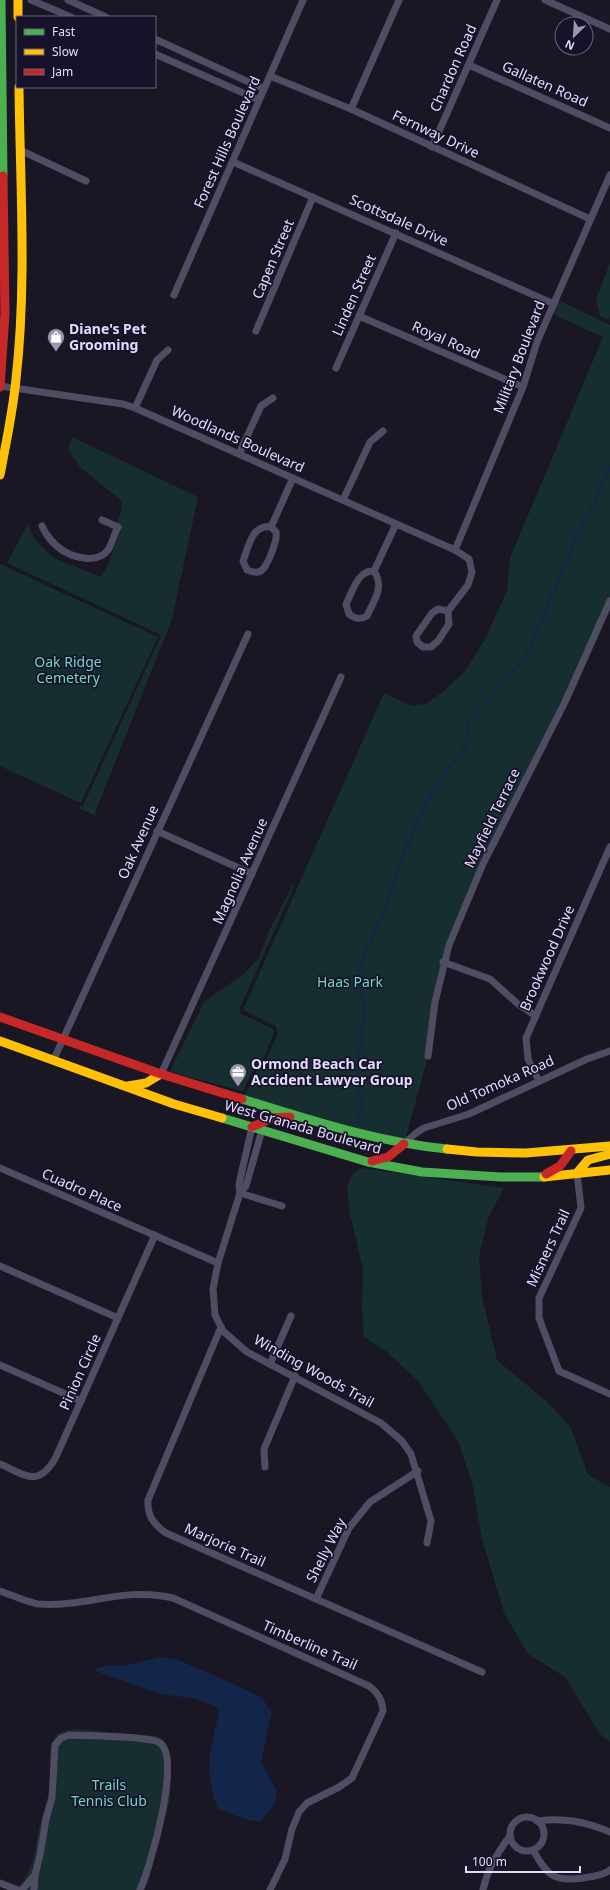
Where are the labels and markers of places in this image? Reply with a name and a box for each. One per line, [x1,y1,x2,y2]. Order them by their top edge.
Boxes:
place label: Diane's Pet Grooming [69,319,146,354]
shop icon: Diane's Pet Grooming [46,327,66,352]
place label: Ormond Beach Car Accident Lawyer Group [251,1054,413,1089]
office icon: Ormond Beach Car Accident Lawyer Group [228,1062,248,1087]

